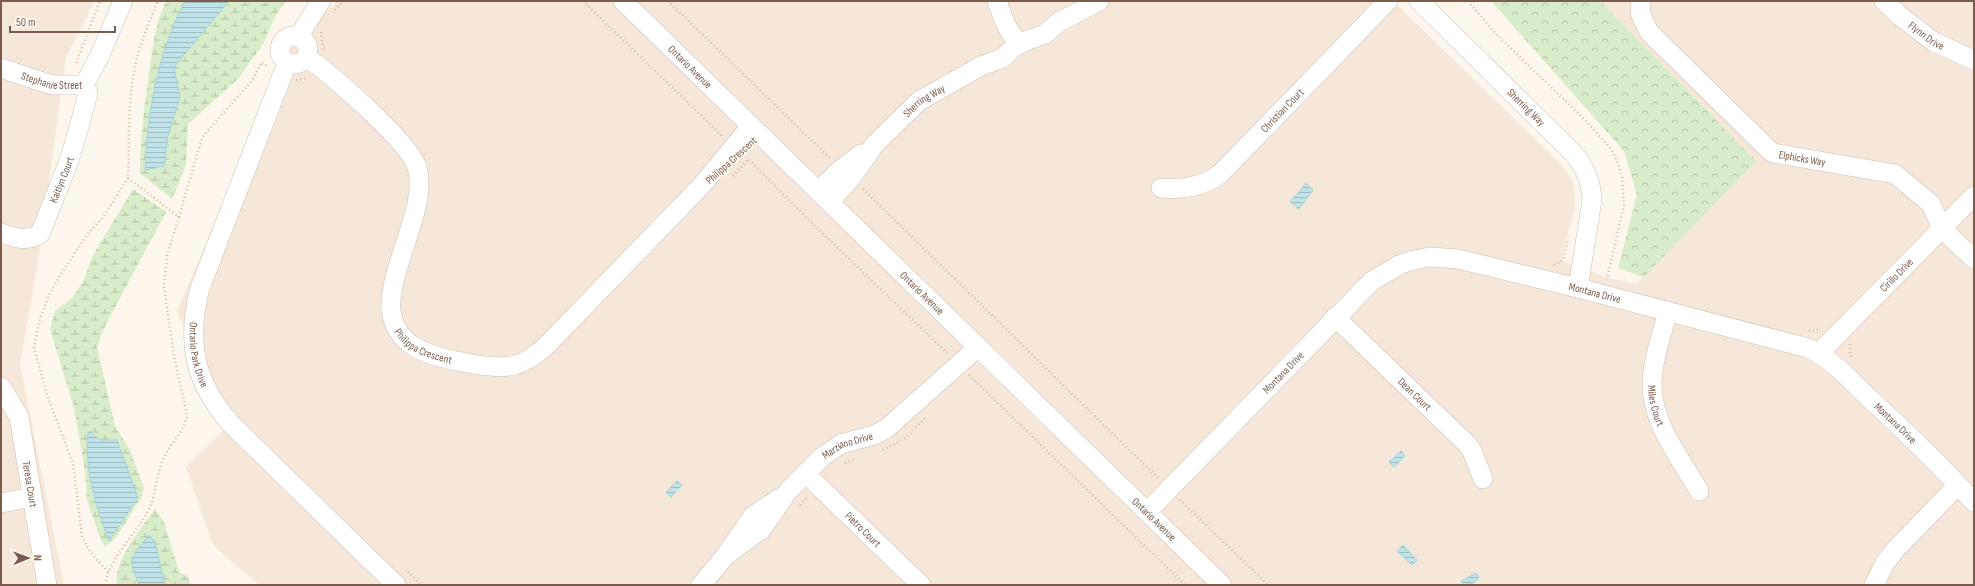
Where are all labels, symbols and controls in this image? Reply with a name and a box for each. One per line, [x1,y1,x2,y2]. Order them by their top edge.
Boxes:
scale bar [10,8,115,34]
text: 50 m [16,15,36,30]
street label: Flynn Drive [1906,19,1946,53]
street label: Ontario Avenue [665,43,715,91]
street label: Stephanie Street [20,69,83,92]
street label: Sherring Way [901,81,948,120]
street label: Christian Court [1258,85,1307,135]
street label: Sherring Way [1504,86,1548,130]
street label: Philippa Crescent [703,134,760,187]
street label: Elphicks Way [1778,148,1827,169]
street label: Kaitlyn Court [47,155,77,205]
street label: Cirillo Drive [1877,255,1916,295]
street label: Ontario Avenue [897,269,947,317]
street label: Montana Drive [1567,280,1622,306]
street label: Ontario Park Drive [186,322,211,390]
street label: Philippa Crescent [391,326,454,367]
street label: Montana Drive [1260,349,1307,396]
street label: Dean Court [1395,375,1435,414]
street label: Miles Court [1645,385,1667,429]
street label: Montana Drive [1871,400,1919,446]
street label: Marziano Drive [820,430,874,462]
street label: Teresa Court [19,460,40,509]
street label: Ontario Avenue [1129,495,1179,544]
street label: Pietro Court [842,509,884,550]
north arrow [8,538,48,578]
text: N [31,555,44,561]

